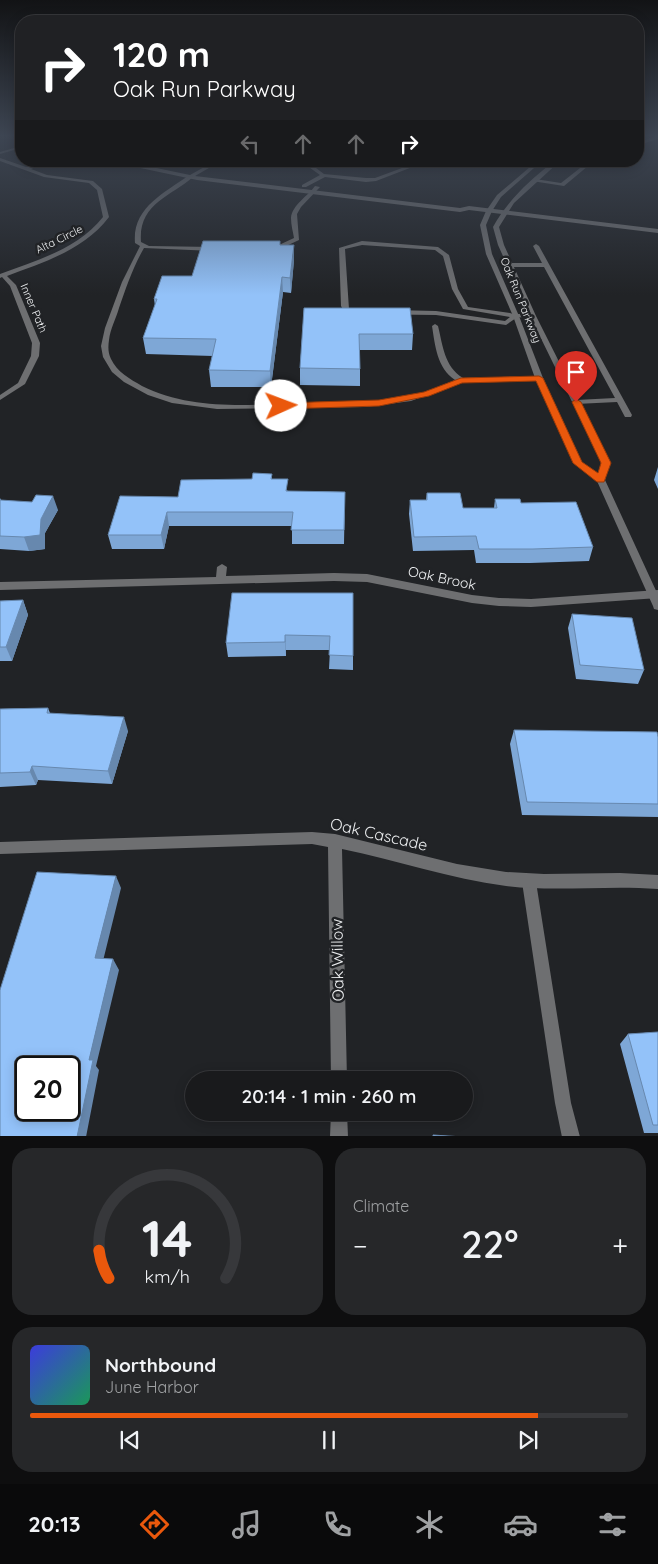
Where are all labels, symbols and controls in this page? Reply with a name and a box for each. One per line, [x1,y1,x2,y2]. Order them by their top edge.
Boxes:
text: 120 m [113,32,210,76]
icon: right [30,35,95,100]
text: Oak Run Parkway [113,75,296,103]
icon: left [236,130,264,158]
icon: ahead [289,130,317,158]
icon: ahead [342,130,370,158]
icon: right [395,130,423,158]
street label: Alta Circle [33,222,85,256]
street label: Oak Run Parkway [497,255,545,345]
street label: Inner Path [17,281,51,335]
pin [555,351,597,402]
icon: arrive [562,358,590,386]
position arrow [254,379,306,431]
street label: Oak Brook [406,562,478,594]
street label: Oak Cascade [328,813,430,855]
street label: Oak Willow [326,919,348,1001]
speed limit sign: 20 [15,1056,80,1121]
text: 20:14 · 1 min · 260 m [241,1084,417,1108]
text: Climate [353,1196,409,1216]
text: 14 [142,1205,193,1270]
text: 22° [461,1220,518,1268]
text: − [353,1228,368,1263]
text: + [612,1228,628,1263]
text: km/h [145,1265,190,1287]
text: Northbound [105,1353,216,1377]
text: June Harbor [105,1377,199,1397]
icon: previous [116,1426,144,1454]
icon: pause [315,1426,343,1454]
icon: next [514,1426,542,1454]
icon: directions [137,1507,172,1542]
icon: music [229,1507,264,1542]
icon: phone [320,1507,355,1542]
icon: climate [412,1507,447,1542]
icon: car [503,1507,538,1542]
icon: filters [595,1507,630,1542]
text: 20:13 [28,1510,81,1538]

